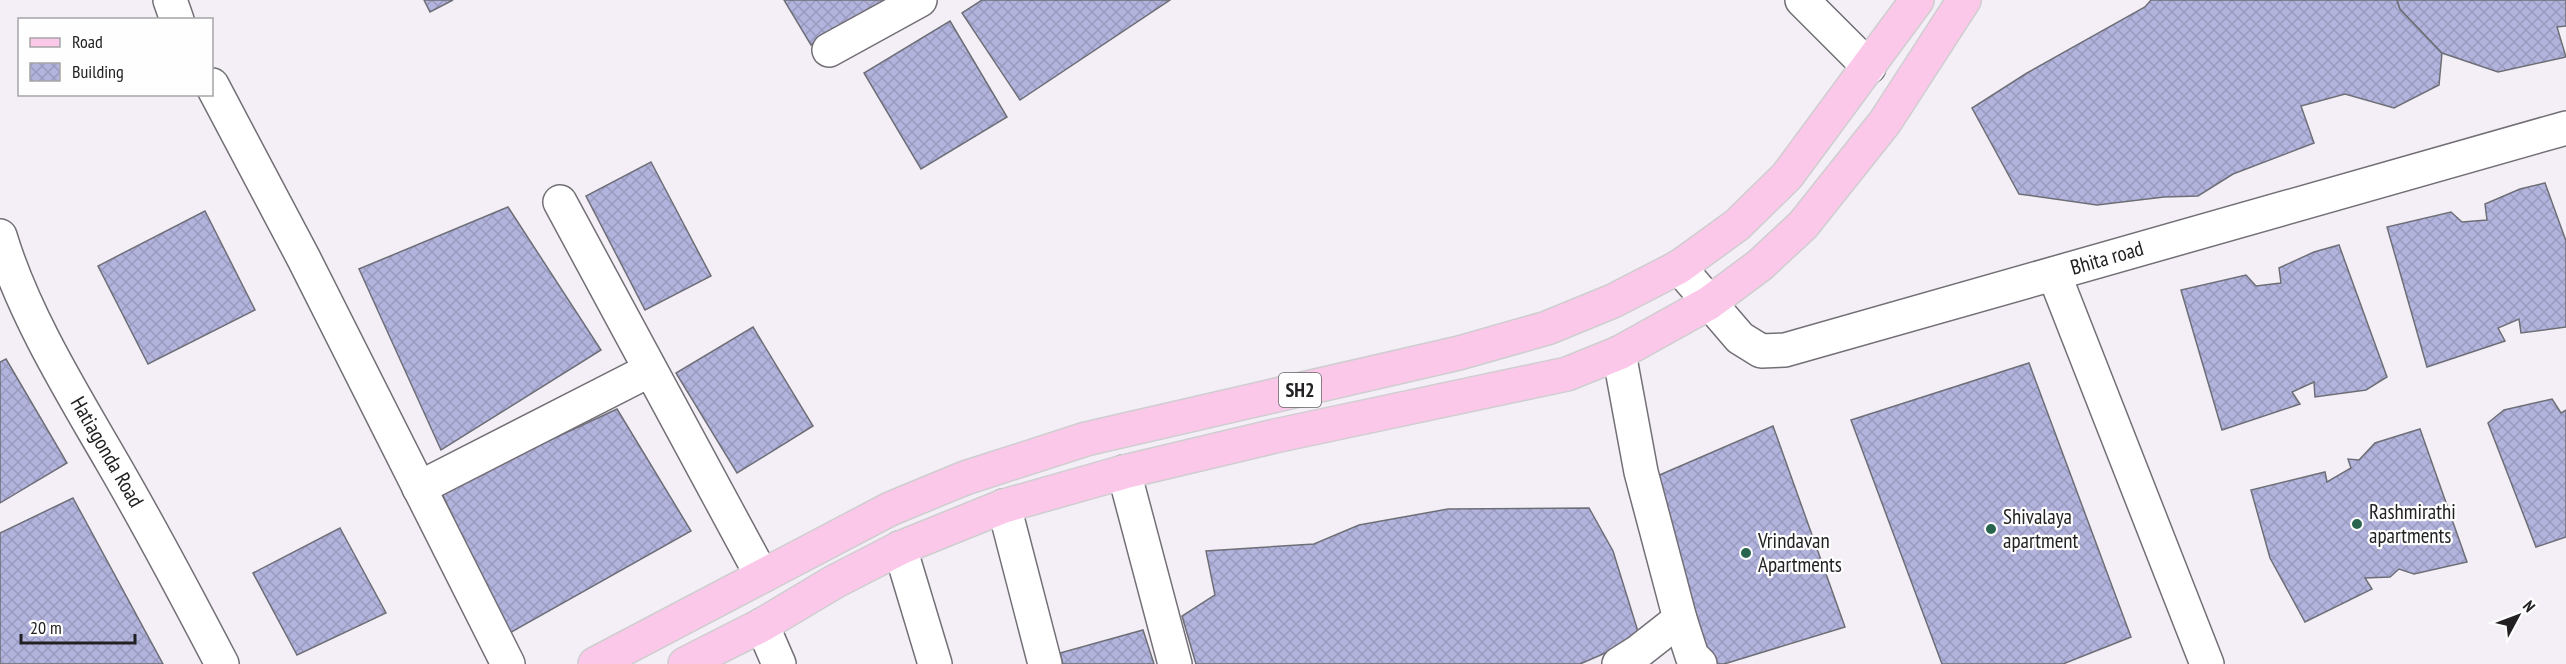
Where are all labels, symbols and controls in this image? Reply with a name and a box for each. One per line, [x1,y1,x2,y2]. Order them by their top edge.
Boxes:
legend [18,18,213,96]
text: Road [72,30,103,53]
text: Building [72,60,124,83]
street label: Bhita road [2067,234,2146,281]
road number: SH2 [1279,373,1321,407]
street label: Hatiagonda Road [65,392,150,512]
place label: Rashmirathi apartments [2369,498,2456,549]
place label: Shivalaya apartment [2003,503,2079,554]
marker: Rashmirathi apartments [2350,517,2364,531]
marker: Shivalaya apartment [1984,522,1998,536]
place label: Vrindavan Apartments [1757,527,1842,578]
marker: Vrindavan Apartments [1739,546,1753,560]
north arrow [2488,586,2548,646]
text: N [2519,596,2540,616]
scale bar [21,607,135,645]
text: 20 m [30,616,62,639]

